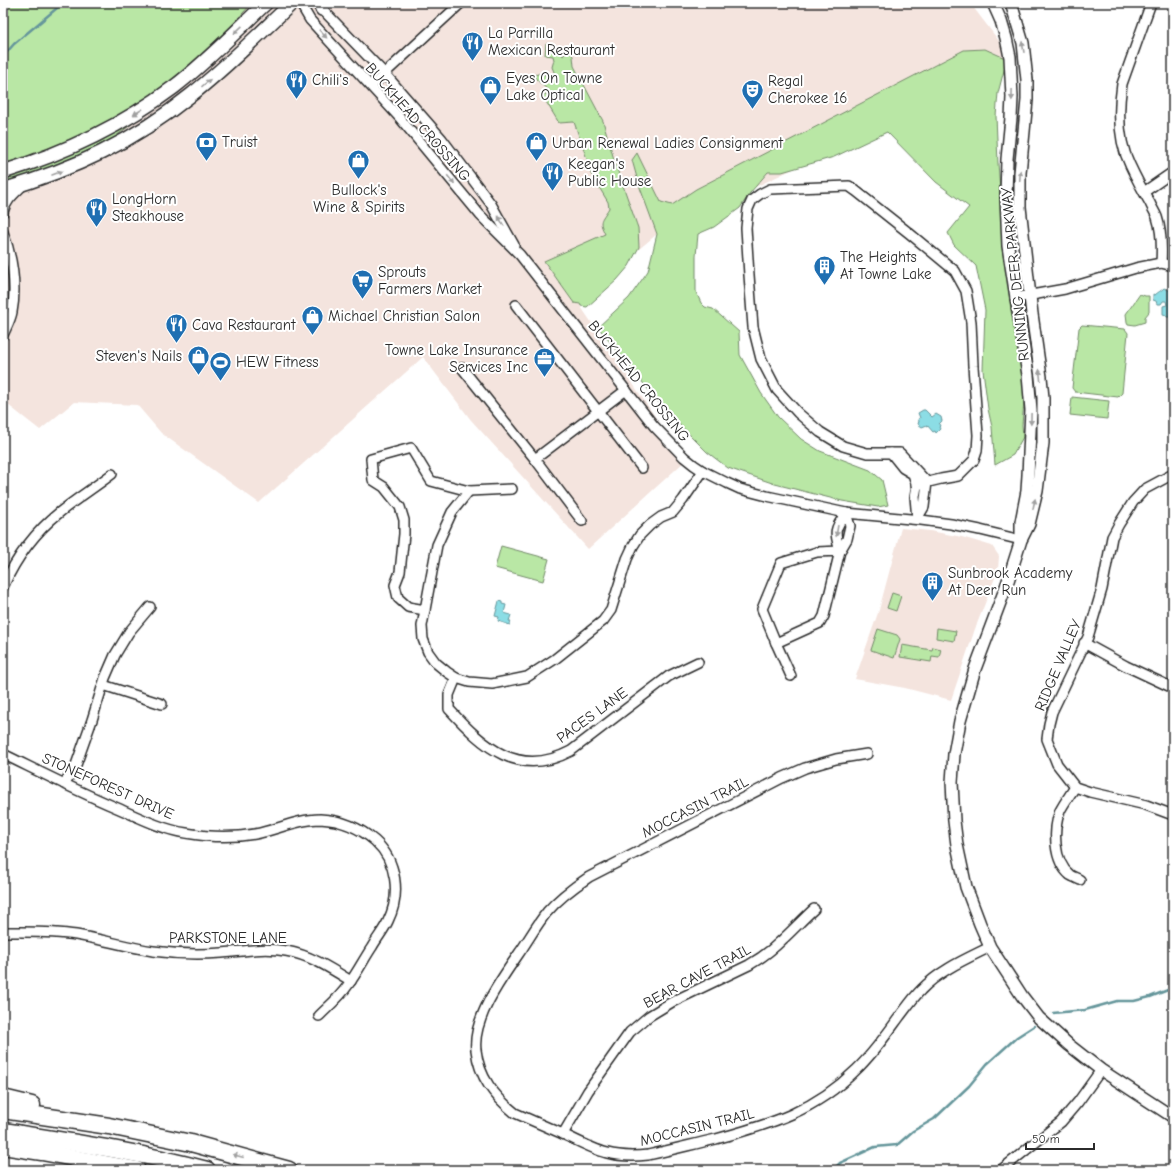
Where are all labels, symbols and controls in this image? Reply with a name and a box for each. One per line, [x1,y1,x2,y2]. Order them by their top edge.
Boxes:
place label: La Parrilla Mexican Restaurant [488,24,615,59]
one-way arrow [233,25,243,34]
one-way arrow [318,29,327,39]
restaurant icon: La Parrilla Mexican Restaurant [459,29,485,62]
one-way arrow [1020,41,1026,53]
street label: BUCKHEAD CROSSING [362,59,475,185]
restaurant icon: Chili's [283,67,309,100]
place label: Eyes On Towne Lake Optical [506,69,603,104]
place label: Chili's [312,71,349,89]
place label: Regal Cherokee 16 [768,72,847,107]
shop icon: Eyes On Towne Lake Optical [477,74,503,107]
theatre icon: Regal Cherokee 16 [739,77,765,110]
one-way arrow [201,78,211,87]
one-way arrow [1009,89,1015,102]
one-way arrow [132,108,143,116]
bank icon: Truist [194,129,220,162]
shop icon: Urban Renewal Ladies Consignment [523,130,549,163]
place label: Truist [222,133,258,151]
place label: Urban Renewal Ladies Consignment [552,134,784,152]
shop icon: Bullock's Wine & Spirits [346,148,372,181]
place label: Keegan's Public House [568,155,652,190]
restaurant icon: Keegan's Public House [540,160,566,193]
one-way arrow [51,169,63,175]
one-way arrow [1017,169,1023,182]
one-way arrow [446,175,455,186]
place label: Bullock's Wine & Spirits [313,181,405,216]
street label: RUNNING DEER PARKWAY [997,186,1033,362]
place label: LongHorn Steakhouse [112,190,184,225]
restaurant icon: LongHorn Steakhouse [83,195,109,228]
one-way arrow [497,215,504,227]
place label: The Heights At Towne Lake [840,248,932,283]
building icon: The Heights At Towne Lake [812,253,838,286]
place label: Sprouts Farmers Market [378,263,482,298]
supermarket icon: Sprouts Farmers Market [350,268,376,301]
shop icon: Michael Christian Salon [299,303,325,336]
place label: Michael Christian Salon [328,307,480,325]
restaurant icon: Cava Restaurant [164,312,190,345]
place label: Cava Restaurant [192,316,296,334]
street label: BUCKHEAD CROSSING [584,317,694,446]
place label: Towne Lake Insurance Services Inc [385,341,528,376]
shop icon: Steven's Nails [185,343,211,376]
office icon: Towne Lake Insurance Services Inc [531,346,557,379]
place label: Steven's Nails [96,347,182,365]
sports icon: HEW Fitness [208,349,234,382]
place label: HEW Fitness [236,353,319,371]
one-way arrow [1037,369,1044,381]
one-way arrow [1028,413,1034,426]
one-way arrow [1031,498,1037,510]
one-way arrow [834,525,840,537]
place label: Sunbrook Academy At Deer Run [948,564,1073,599]
building icon: Sunbrook Academy At Deer Run [919,569,945,602]
street label: RIDGE VALLEY [1031,616,1085,714]
street label: PACES LANE [553,683,631,747]
street label: STONEFOREST DRIVE [39,749,177,823]
street label: MOCCASIN TRAIL [639,772,752,842]
street label: PARKSTONE LANE [169,929,287,947]
street label: BEAR CAVE TRAIL [640,940,754,1012]
street label: MOCCASIN TRAIL [638,1104,757,1150]
scale bar [1026,1125,1094,1151]
text: 50 m [1032,1132,1060,1146]
one-way arrow [232,1152,245,1158]

